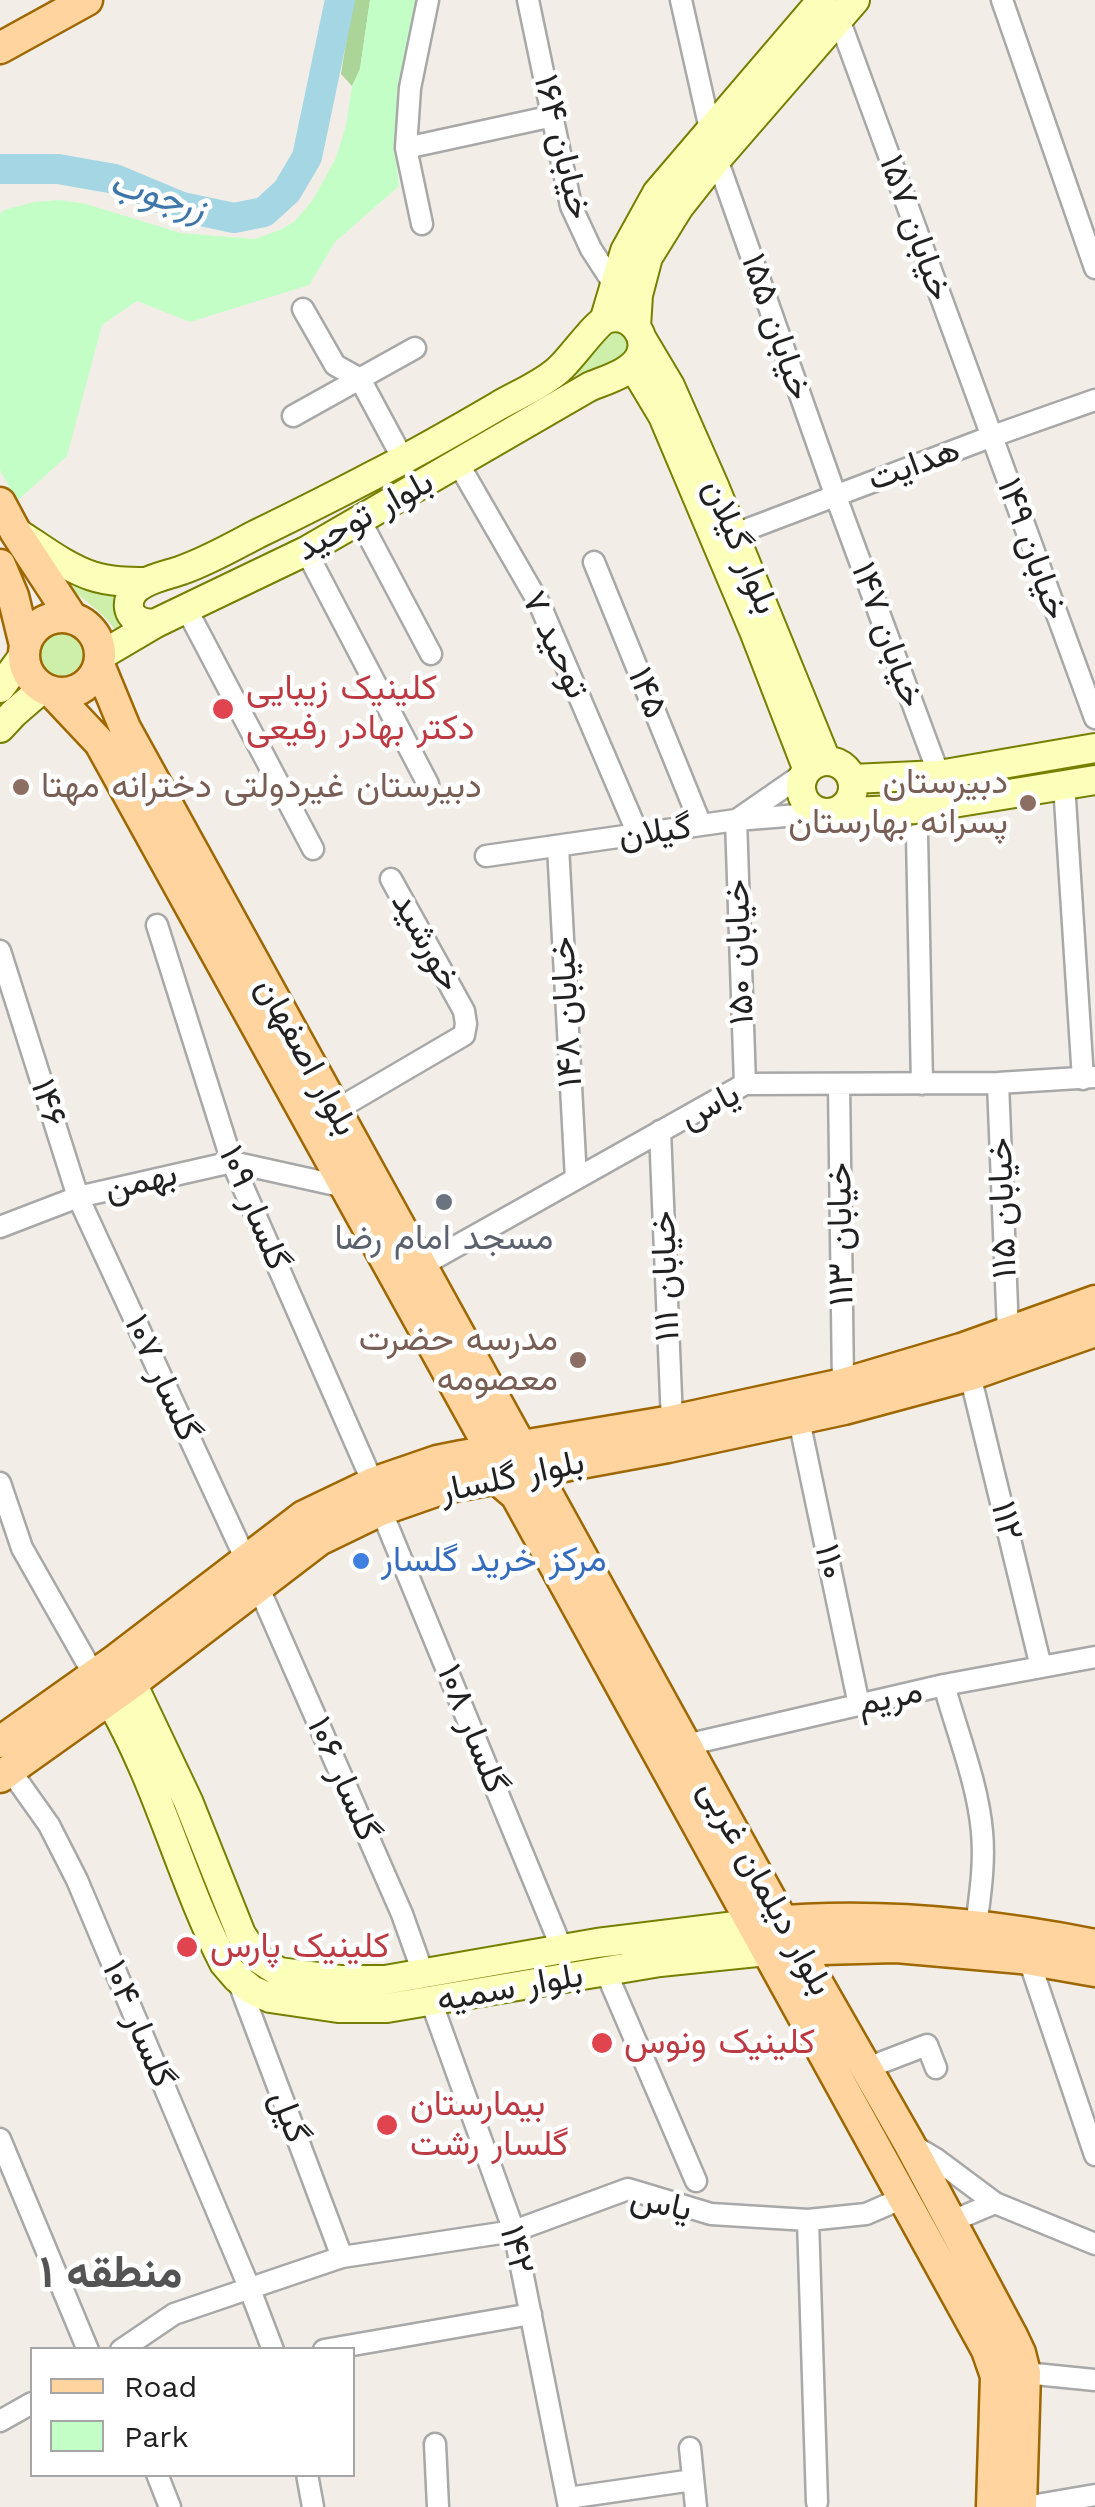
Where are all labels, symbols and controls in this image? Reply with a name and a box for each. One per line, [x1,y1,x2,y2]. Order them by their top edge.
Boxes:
street label: ۱۶۴ خیابان [524,70,600,224]
street label: خیابان ۱۵۷ [869,150,961,306]
water label: زرجوب [104,160,212,232]
street label: خیابان ۱۵۵ [731,248,821,406]
street label: هدایت [862,429,966,501]
street label: بلوار توحید [289,461,441,571]
street label: بلوار گیلان [693,473,787,621]
street label: خیابان ۱۴۹ [987,473,1077,625]
street label: خیابان ۱۴۷ [841,557,933,713]
street label: توحید ۷ [512,585,598,705]
street label: ۱۴۵ [618,662,676,724]
place label: کلینیک زیبایی دکتر بهادر رفیعی [246,668,474,750]
marker: کلینیک زیبایی دکتر بهادر رفیعی [210,696,236,722]
place label: دبیرستان پسرانه بهارستان [788,762,1008,844]
place label: دبیرستان غیردولتی دخترانه مهتا [41,766,482,808]
marker: دبیرستان غیردولتی دخترانه مهتا [10,776,32,798]
marker: دبیرستان پسرانه بهارستان [1017,792,1039,814]
street label: گیلان [616,806,694,858]
street label: خیابان ۱۵۰ [716,878,764,1026]
street label: خورشید [382,885,470,999]
street label: خیابان ۱۴۸ [542,935,592,1089]
street label: بلوار اصفهان [245,971,367,1143]
street label: یاس [673,1073,747,1139]
street label: ۱۴۶ [21,1074,75,1132]
street label: خیابان ۱۱۵ [980,1137,1026,1279]
street label: گلسار ۱۰۹ [209,1139,299,1277]
street label: بهمن [101,1153,181,1211]
street label: خیابان ۱۱۳ [819,1162,863,1306]
marker: مسجد امام رضا [433,1191,455,1213]
street label: خیابان ۱۱۱ [643,1210,689,1342]
place label: مسجد امام رضا [335,1218,553,1260]
street label: گلسار ۱۰۷ [114,1308,210,1448]
place label: مدرسه حضرت معصومه [359,1319,558,1401]
marker: مدرسه حضرت معصومه [567,1349,589,1371]
street label: بلوار گلسار [436,1441,588,1513]
street label: ۱۱۲ [981,1497,1031,1545]
place label: مرکز خرید گلسار [381,1540,607,1582]
street label: ۱۱۰ [805,1541,853,1583]
marker: مرکز خرید گلسار [350,1550,372,1572]
street label: گلسار ۱۰۸ [427,1659,517,1799]
street label: مریم [853,1670,927,1726]
street label: گلسار ۱۰۶ [297,1711,389,1847]
street label: بلوار دیلمان غربی [688,1773,842,2003]
place label: کلینیک پارس [210,1926,389,1968]
marker: کلینیک پارس [174,1934,200,1960]
street label: گلسار ۱۰۴ [92,1954,184,2094]
street label: بلوار سمیه [434,1955,586,2021]
place label: کلینیک ونوس [624,2022,815,2064]
marker: کلینیک ونوس [589,2030,615,2056]
place label: بیمارستان گلسار رشت [410,2084,569,2166]
street label: گیل [260,2085,318,2149]
marker: بیمارستان گلسار رشت [374,2112,400,2138]
street label: یاس [627,2177,695,2231]
street label: ۱۴۲ [490,2221,542,2279]
district label: منطقه ۱ [39,2247,183,2301]
legend [30,2347,355,2477]
text: Road [124,2369,197,2404]
text: Park [124,2419,189,2454]

